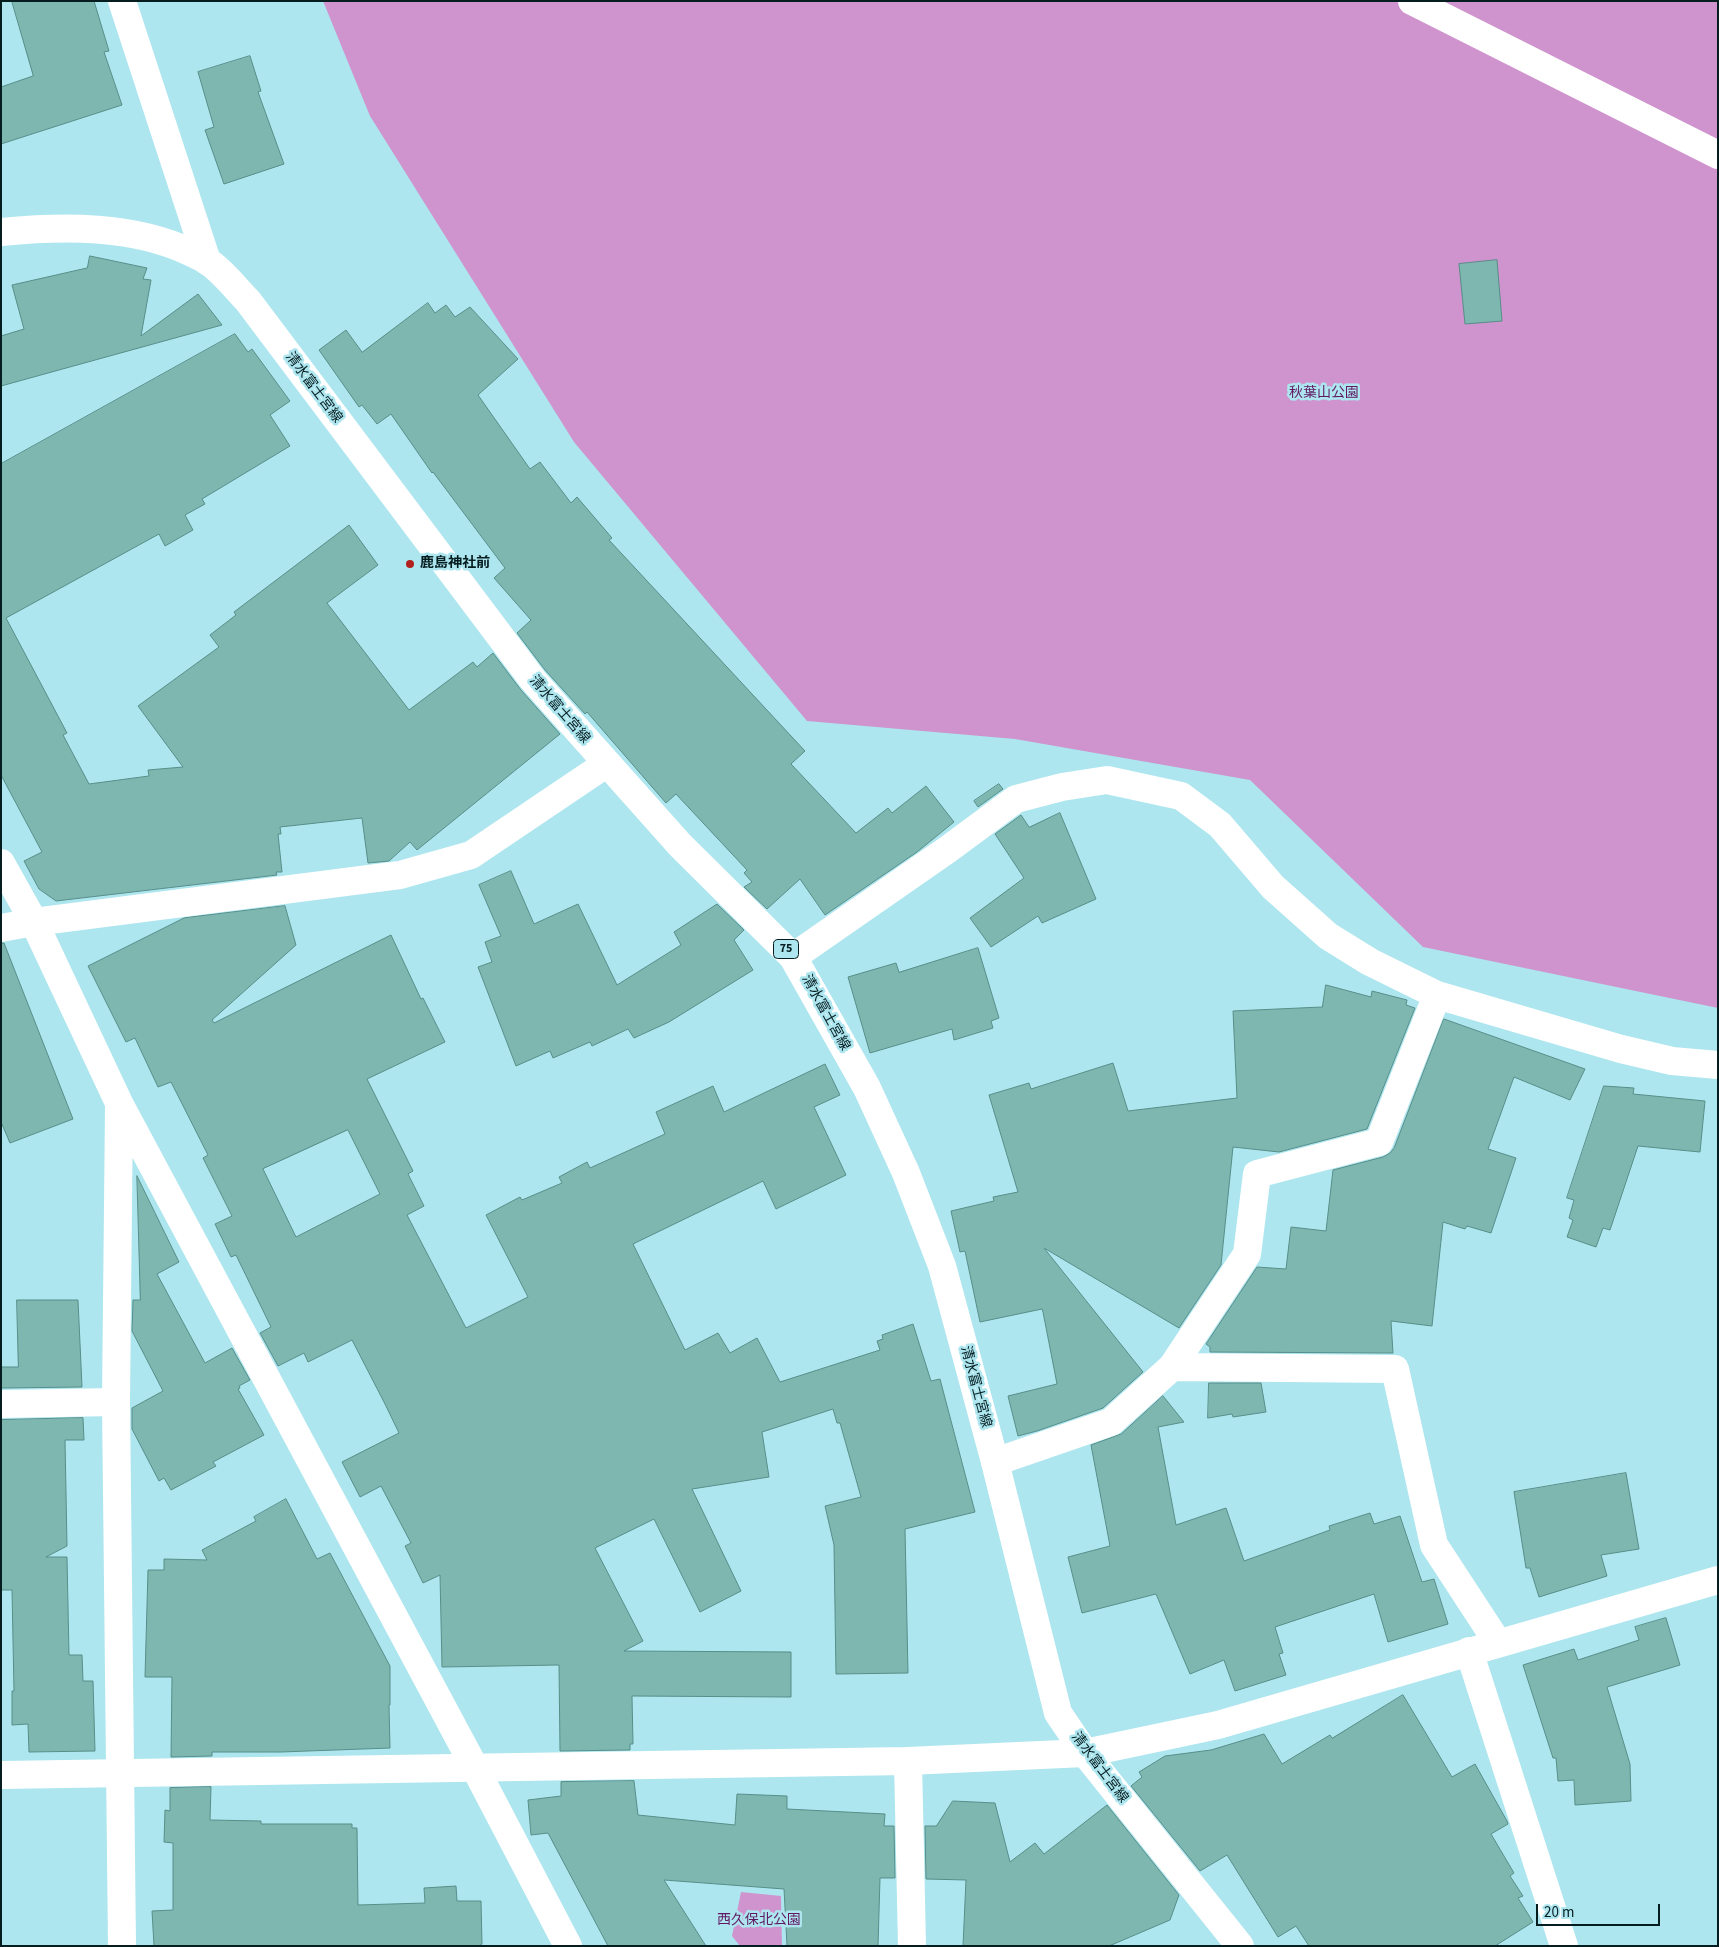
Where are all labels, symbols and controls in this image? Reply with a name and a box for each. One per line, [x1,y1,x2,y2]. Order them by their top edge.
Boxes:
street label: 清水富士宮線 [281,349,345,427]
park label: 秋葉山公園 [1289,386,1359,402]
place label: 鹿島神社前 [420,556,490,572]
marker: 鹿島神社前 [404,558,416,570]
street label: 清水富士宮線 [525,673,593,747]
road number: 75 [774,940,798,959]
street label: 清水富士宮線 [797,972,853,1054]
street label: 清水富士宮線 [956,1344,994,1430]
street label: 清水富士宮線 [1067,1729,1131,1807]
scale bar [1539,1894,1663,1926]
text: 20 m [1544,1902,1574,1923]
park label: 西久保北公園 [717,1913,801,1929]

